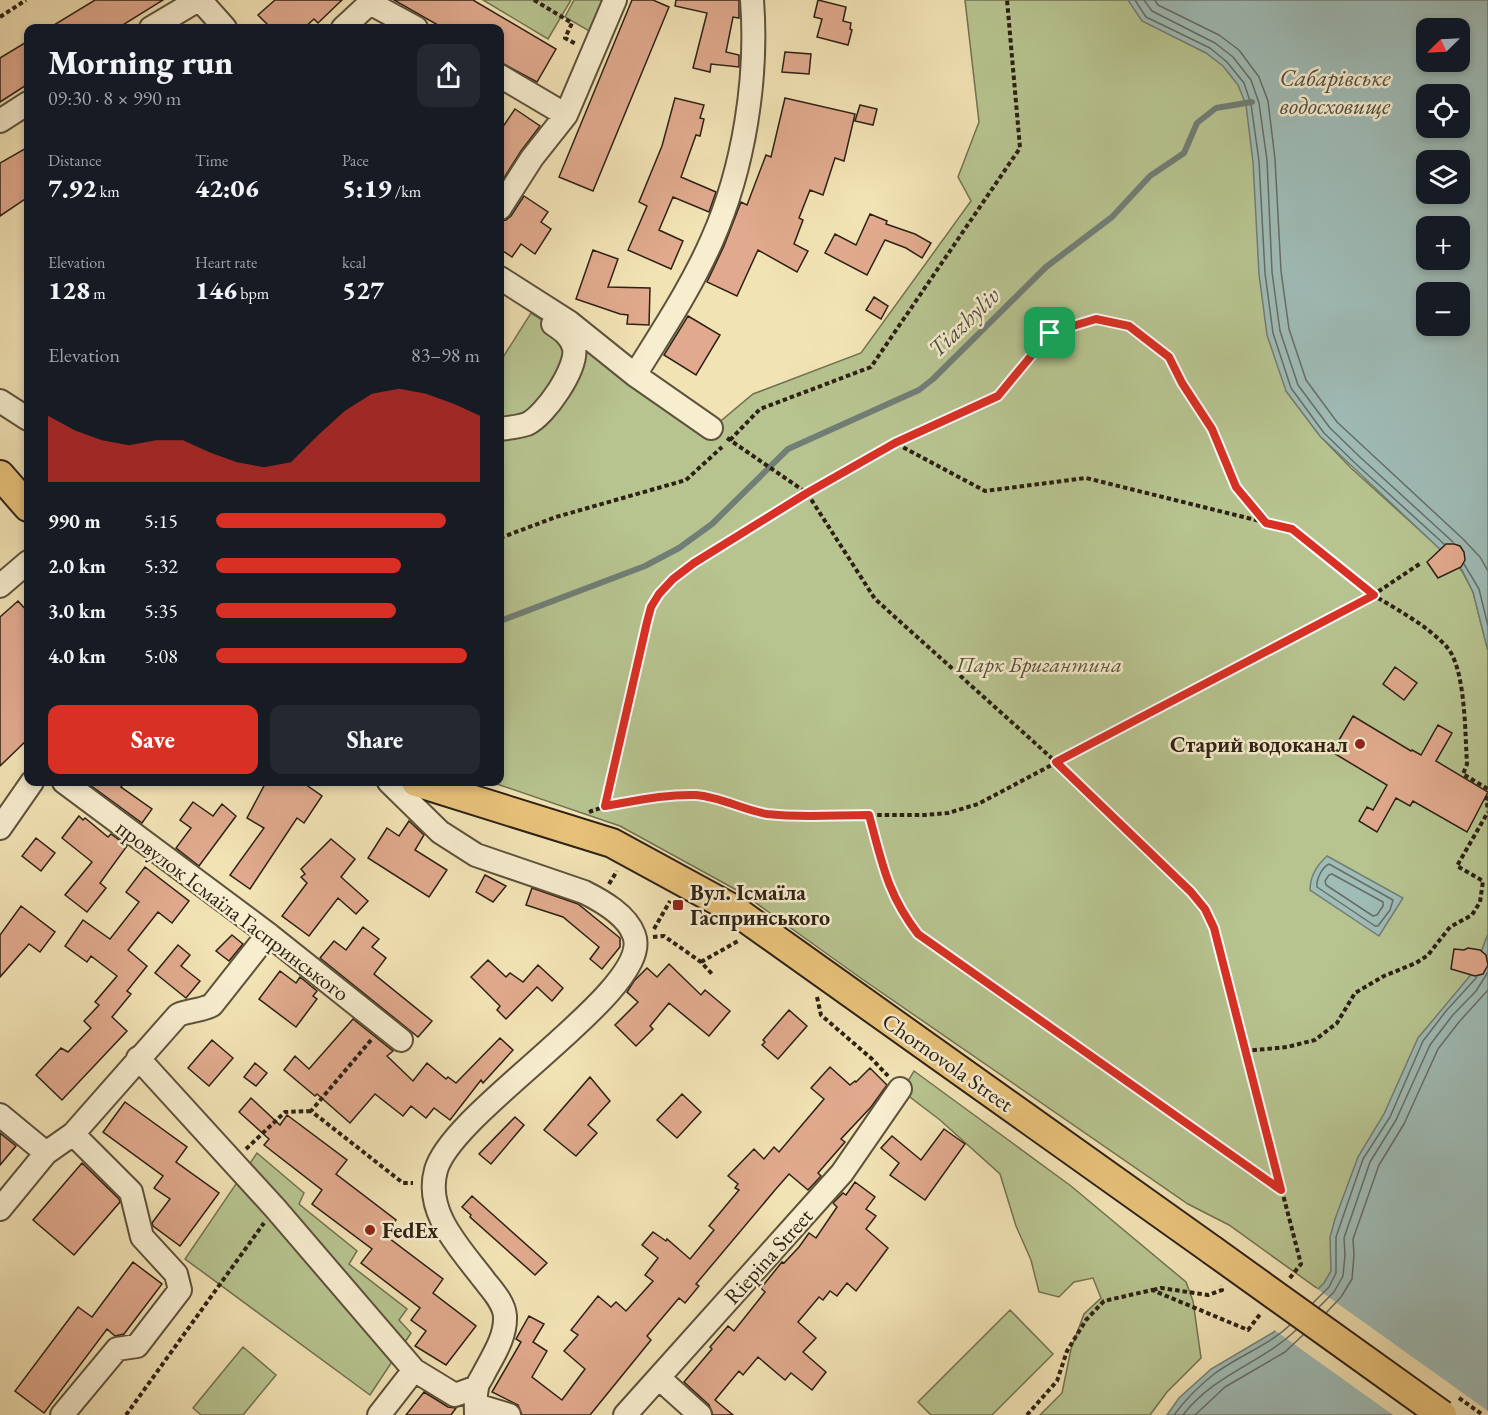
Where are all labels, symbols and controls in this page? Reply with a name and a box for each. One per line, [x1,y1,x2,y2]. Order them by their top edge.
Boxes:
north arrow [1416,18,1470,72]
map controls [1416,18,1470,336]
text: Morning run [48,41,233,84]
button: share [417,44,480,107]
water label: Сабарівське водосховище [1280,62,1391,121]
button: locate [1416,84,1470,138]
text: 09:30 · 8 × 990 m [48,85,181,111]
text: Distance [48,150,101,171]
text: Time [195,150,228,171]
text: Pace [342,150,369,171]
button: layers [1416,150,1470,204]
text: 7.92 [48,171,97,205]
text: 42:06 [195,171,259,205]
text: 5:19 [342,171,392,205]
text: km [97,181,120,202]
text: /km [392,181,421,202]
button: + [1416,216,1470,270]
text: Elevation [48,252,106,273]
text: Heart rate [195,252,257,273]
text: kcal [342,252,366,273]
text: 128 [48,273,90,307]
text: 146 [195,273,237,307]
text: 527 [342,273,384,307]
water label: Tiazhyliv [921,280,1006,363]
button: − [1416,282,1470,336]
text: m [90,283,106,304]
text: bpm [237,283,269,304]
pin [1024,307,1075,358]
icon: arrive [1033,316,1066,349]
text: Elevation [48,342,120,368]
text: 83–98 m [411,342,480,368]
text: 990 m [48,508,101,534]
text: 5:15 [144,508,178,534]
text: 2.0 km [48,553,106,579]
text: 5:32 [144,553,178,579]
text: 3.0 km [48,598,106,624]
text: 5:35 [144,598,178,624]
text: 4.0 km [48,643,106,669]
text: 5:08 [144,643,178,669]
park label: Парк Бригантина [955,650,1122,679]
button: Save [48,705,258,774]
button: Share [270,705,480,774]
place label: Старий водоканал [1170,730,1348,759]
marker: Старий водоканал [1353,737,1367,751]
street label: провулок Ісмаїла Гаспринського [110,813,355,1008]
place label: Вул. Ісмаїла Гаспринського [690,878,830,932]
marker: Вул. Ісмаїла Гаспринського [671,898,685,912]
street label: Chornovola Street [876,1006,1019,1118]
street label: Riepina Street [718,1202,819,1310]
place label: FedEx [382,1216,438,1245]
marker: FedEx [363,1223,377,1237]

